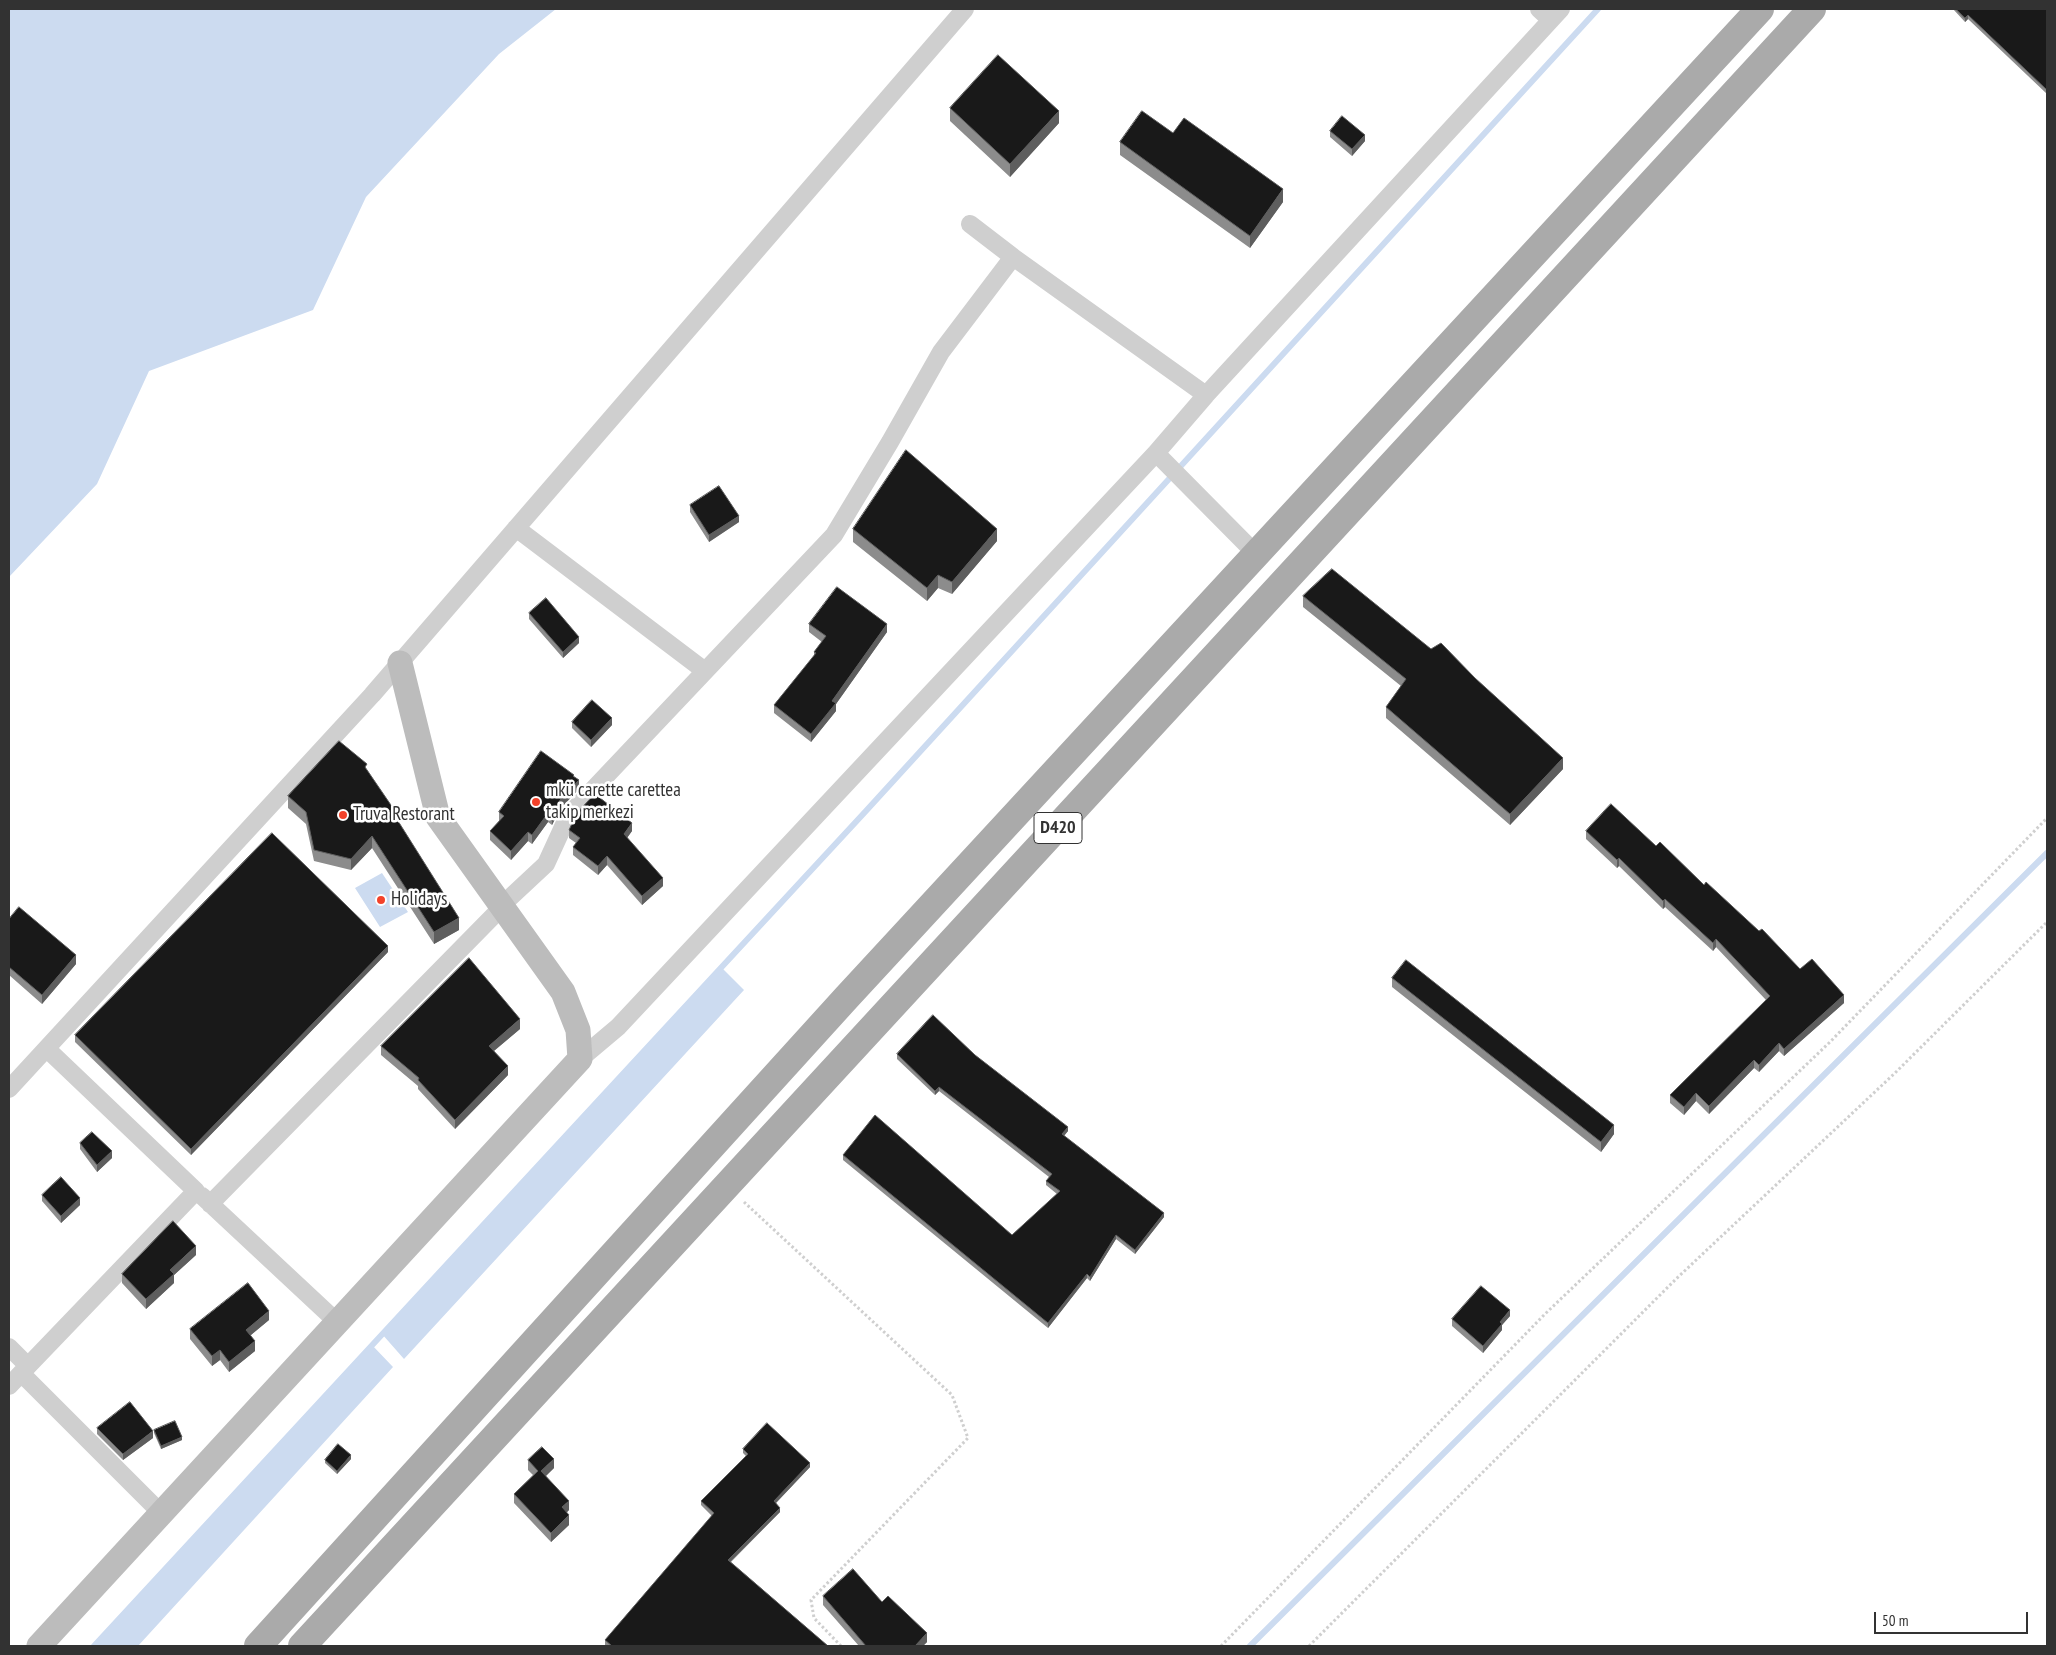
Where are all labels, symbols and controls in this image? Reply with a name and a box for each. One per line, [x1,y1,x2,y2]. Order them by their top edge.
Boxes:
place label: mkü carette carettea takip merkezi [546,780,681,824]
marker: mkü carette carettea takip merkezi [530,796,542,808]
place label: Truva Restorant [353,804,455,826]
marker: Truva Restorant [337,809,349,821]
road number: D420 [1034,812,1082,844]
place label: Holidays [391,889,447,911]
marker: Holidays [375,894,387,906]
scale bar [1876,1602,2030,1634]
text: 50 m [1882,1611,1908,1630]

